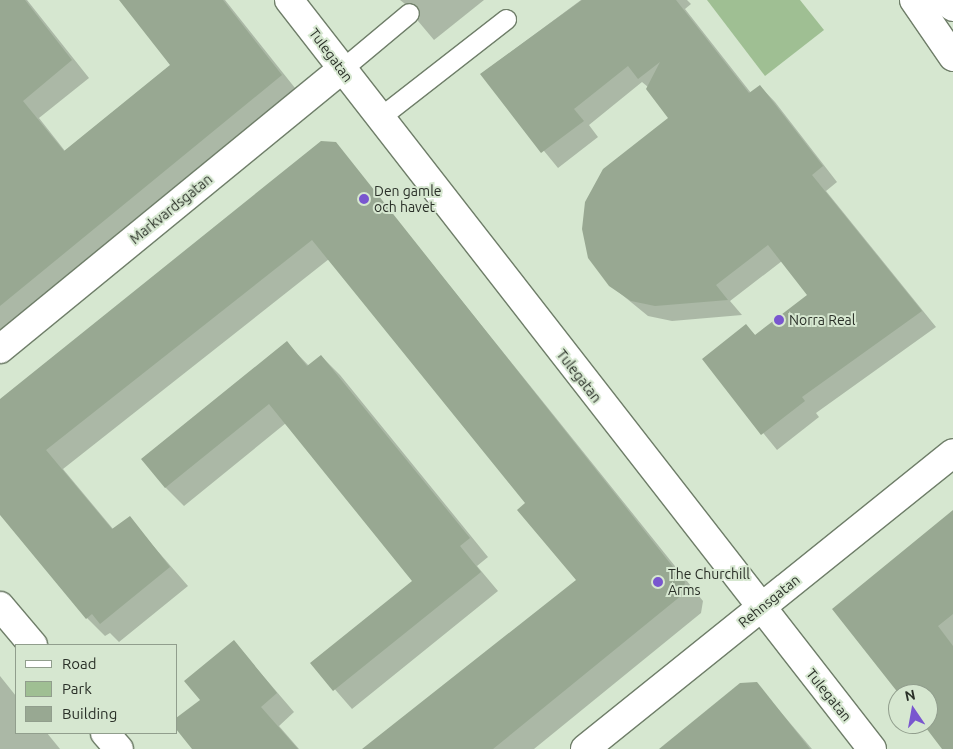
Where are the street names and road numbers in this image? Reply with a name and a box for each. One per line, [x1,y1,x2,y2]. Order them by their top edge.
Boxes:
street label: Tulegatan [305,25,357,85]
street label: Markvardsgatan [126,171,216,247]
street label: Tulegatan [553,346,605,406]
street label: Rehnsgatan [735,571,803,631]
street label: Tulegatan [803,665,855,725]

